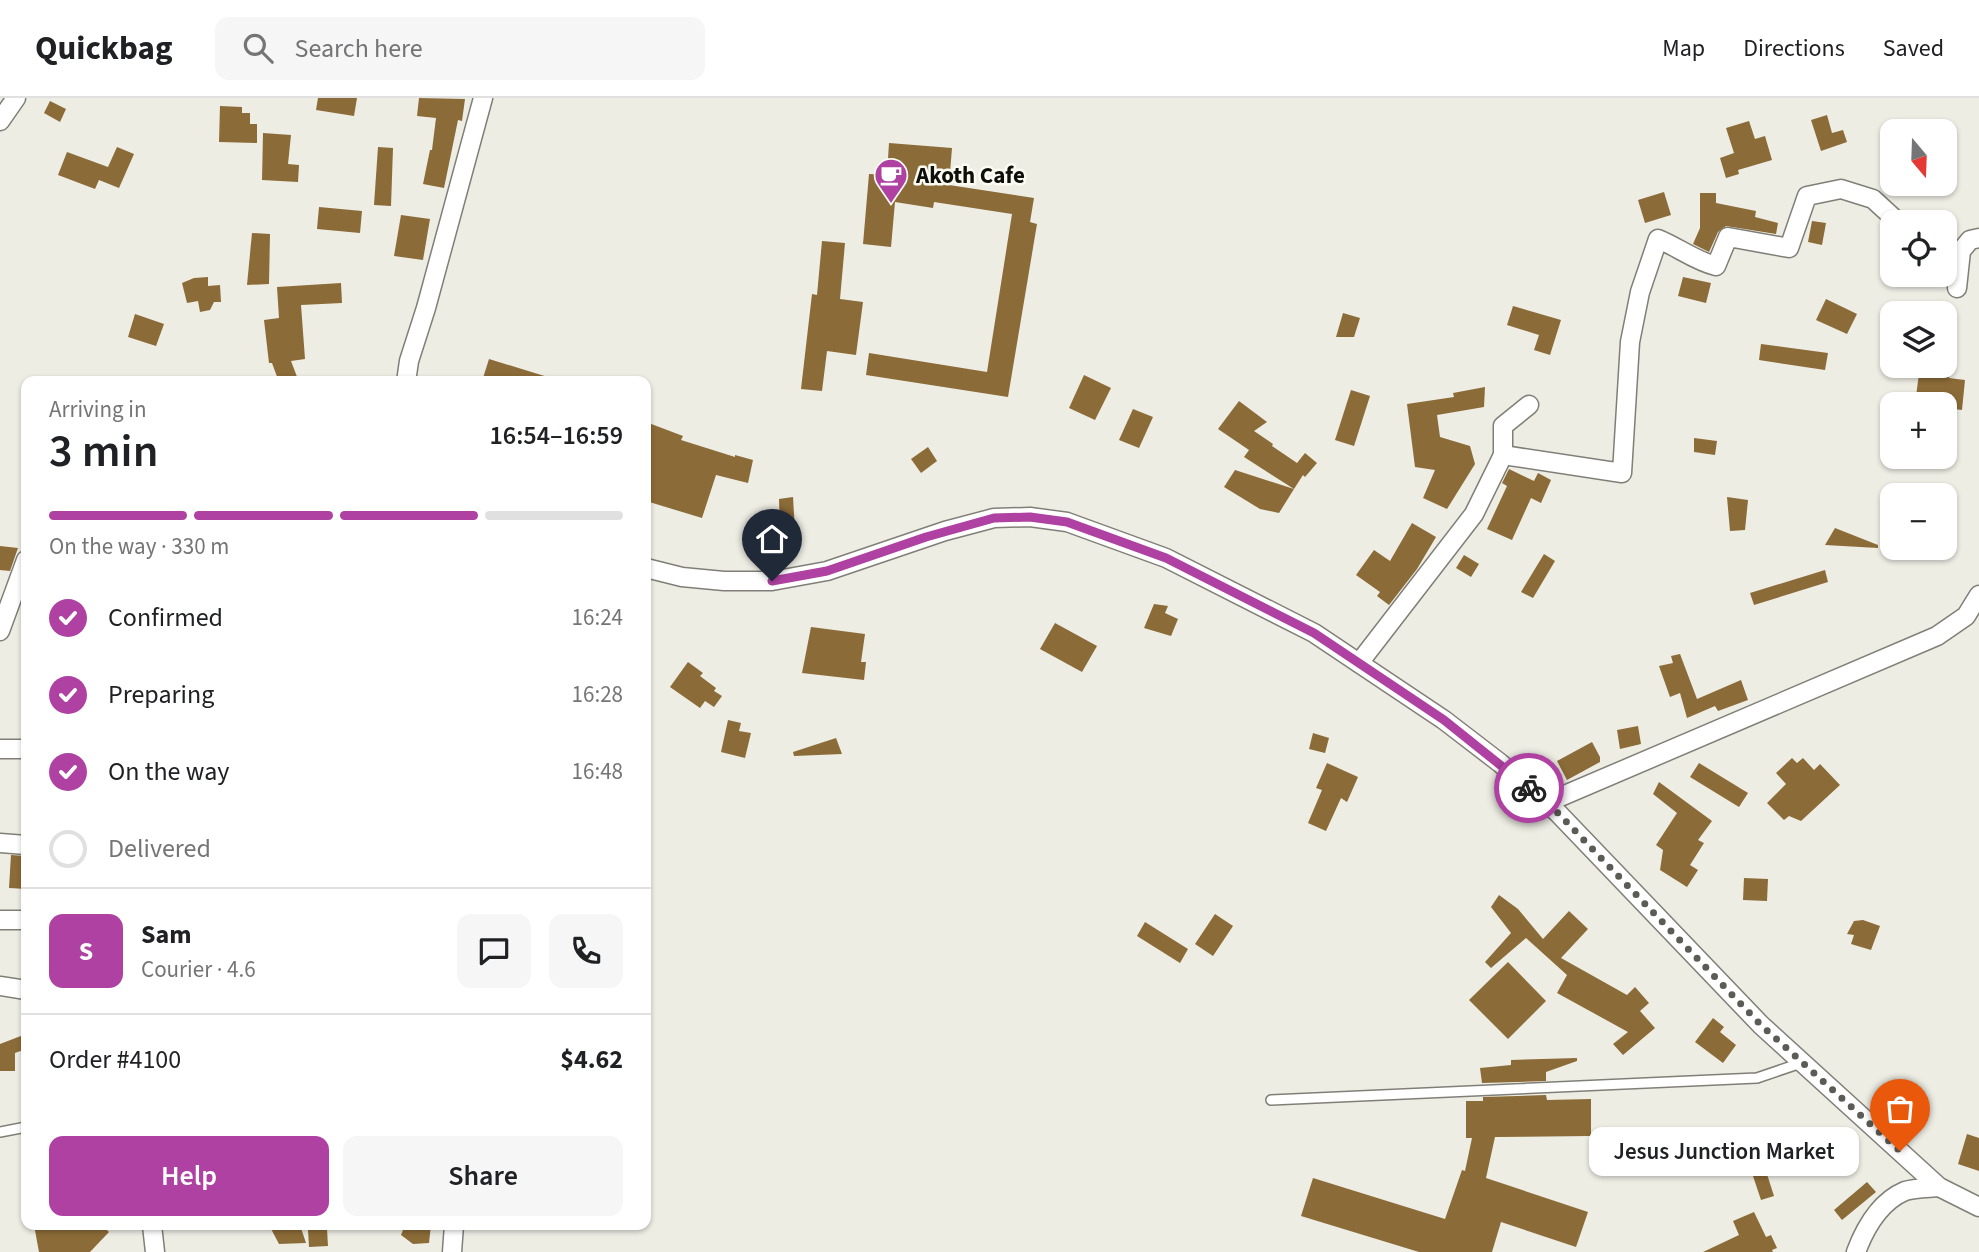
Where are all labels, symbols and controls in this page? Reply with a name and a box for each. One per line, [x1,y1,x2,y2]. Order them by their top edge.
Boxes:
search box [215,17,705,80]
text: Quickbag [35,25,173,72]
icon: search [239,29,277,67]
text: Search here [295,30,423,67]
text: Map [1662,31,1705,66]
text: Directions [1743,31,1845,66]
text: Saved [1883,31,1944,66]
north arrow [1880,119,1956,196]
map controls [1880,119,1957,560]
cafe icon: Akoth Cafe [872,156,910,205]
place label: Akoth Cafe [915,159,1025,192]
button: locate [1880,210,1957,287]
button: layers [1880,301,1957,378]
button: + [1880,392,1957,469]
text: Arriving in [49,393,147,426]
text: 16:54–16:59 [490,417,623,454]
text: 3 min [49,419,158,484]
button: − [1880,483,1957,560]
pin [742,509,802,581]
icon: home [753,520,791,558]
text: On the way · 330 m [49,530,229,563]
icon: check [49,599,87,637]
text: Confirmed [108,599,223,636]
text: 16:24 [572,601,623,634]
icon: check [49,676,87,714]
text: Preparing [108,676,214,713]
text: 16:28 [572,678,623,711]
icon: check [49,753,87,791]
text: On the way [108,753,229,790]
courier [1494,753,1564,823]
text: 16:48 [572,755,623,788]
icon: bike [1510,769,1548,807]
text: Delivered [108,830,211,867]
button: chat [457,914,531,988]
button: phone [549,914,623,988]
text: Sam [141,916,191,953]
text: S [79,933,93,970]
text: Courier · 4.6 [141,953,256,986]
text: Order #4100 [49,1041,181,1078]
text: $4.62 [560,1041,623,1078]
pin [1870,1079,1930,1151]
icon: bag [1881,1090,1919,1128]
callout: Jesus Junction Market [1588,1126,1858,1176]
text: Jesus Junction Market [1614,1135,1834,1168]
button: Help [49,1136,329,1216]
button: Share [343,1136,623,1216]

